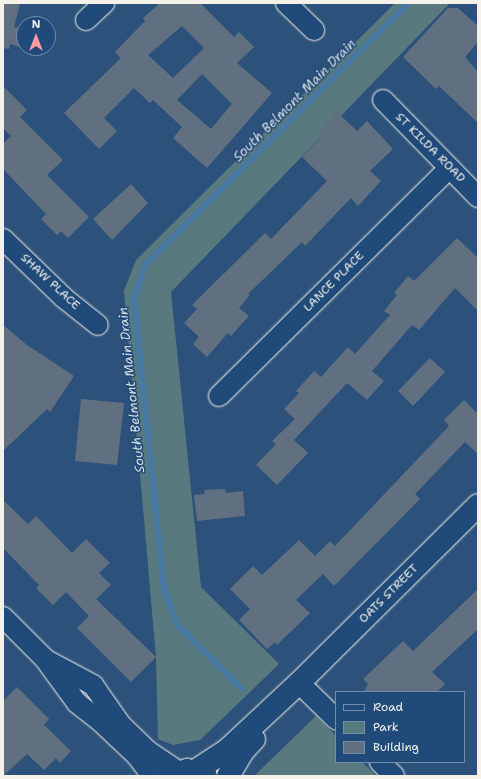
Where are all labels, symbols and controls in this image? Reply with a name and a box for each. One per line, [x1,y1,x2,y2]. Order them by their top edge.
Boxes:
north arrow [16,16,56,56]
text: N [32,17,40,32]
water label: South Belmont Main Drain [231,37,359,165]
street label: ST KILDA ROAD [392,110,468,186]
street label: LANCE PLACE [301,249,367,315]
street label: SHAW PLACE [17,251,83,313]
water label: South Belmont Main Drain [116,306,148,474]
street label: OATS STREET [356,561,422,627]
legend [335,691,465,763]
text: Road [373,699,403,715]
text: Park [373,719,399,735]
text: Building [373,739,419,755]

